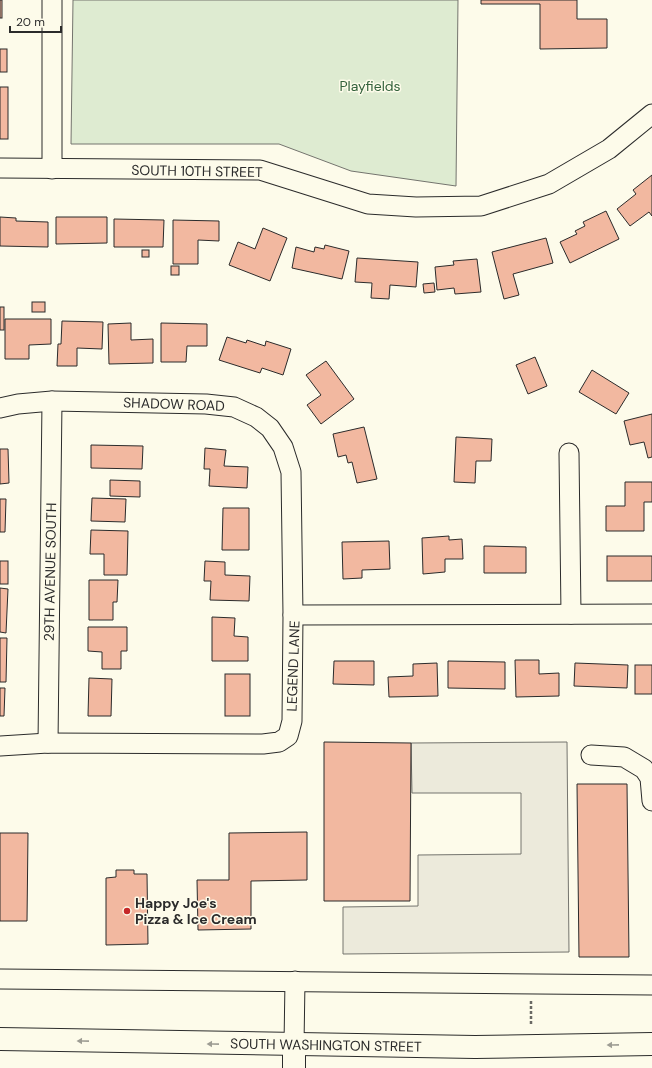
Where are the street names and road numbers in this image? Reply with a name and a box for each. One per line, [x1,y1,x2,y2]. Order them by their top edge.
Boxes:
street label: SOUTH 10TH STREET [131,161,263,181]
street label: SHADOW ROAD [123,393,225,415]
street label: 29TH AVENUE SOUTH [40,503,60,641]
street label: LEGEND LANE [282,620,304,712]
street label: SOUTH WASHINGTON STREET [230,1034,422,1056]

